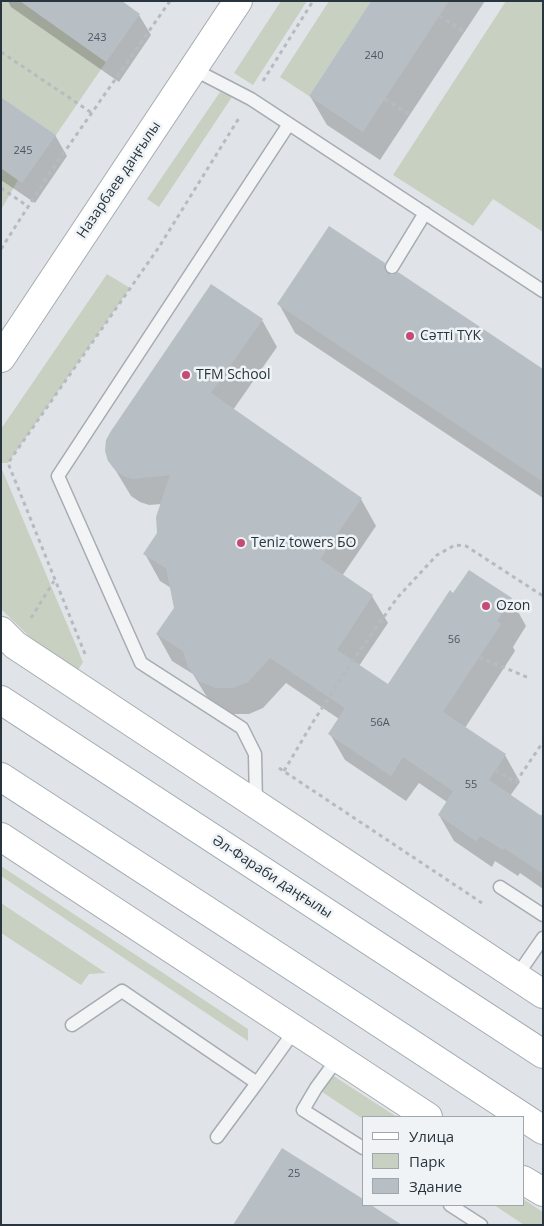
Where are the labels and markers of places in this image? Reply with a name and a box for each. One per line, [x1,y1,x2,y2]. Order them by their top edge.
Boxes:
place label: Сәтті ТҮК [420,328,481,344]
marker: Сәтті ТҮК [404,330,416,342]
place label: TFM School [196,367,271,383]
marker: TFM School [180,369,192,381]
place label: Teniz towers БО [251,535,356,551]
marker: Teniz towers БО [235,537,247,549]
place label: Ozon [496,598,530,614]
marker: Ozon [480,600,492,612]

